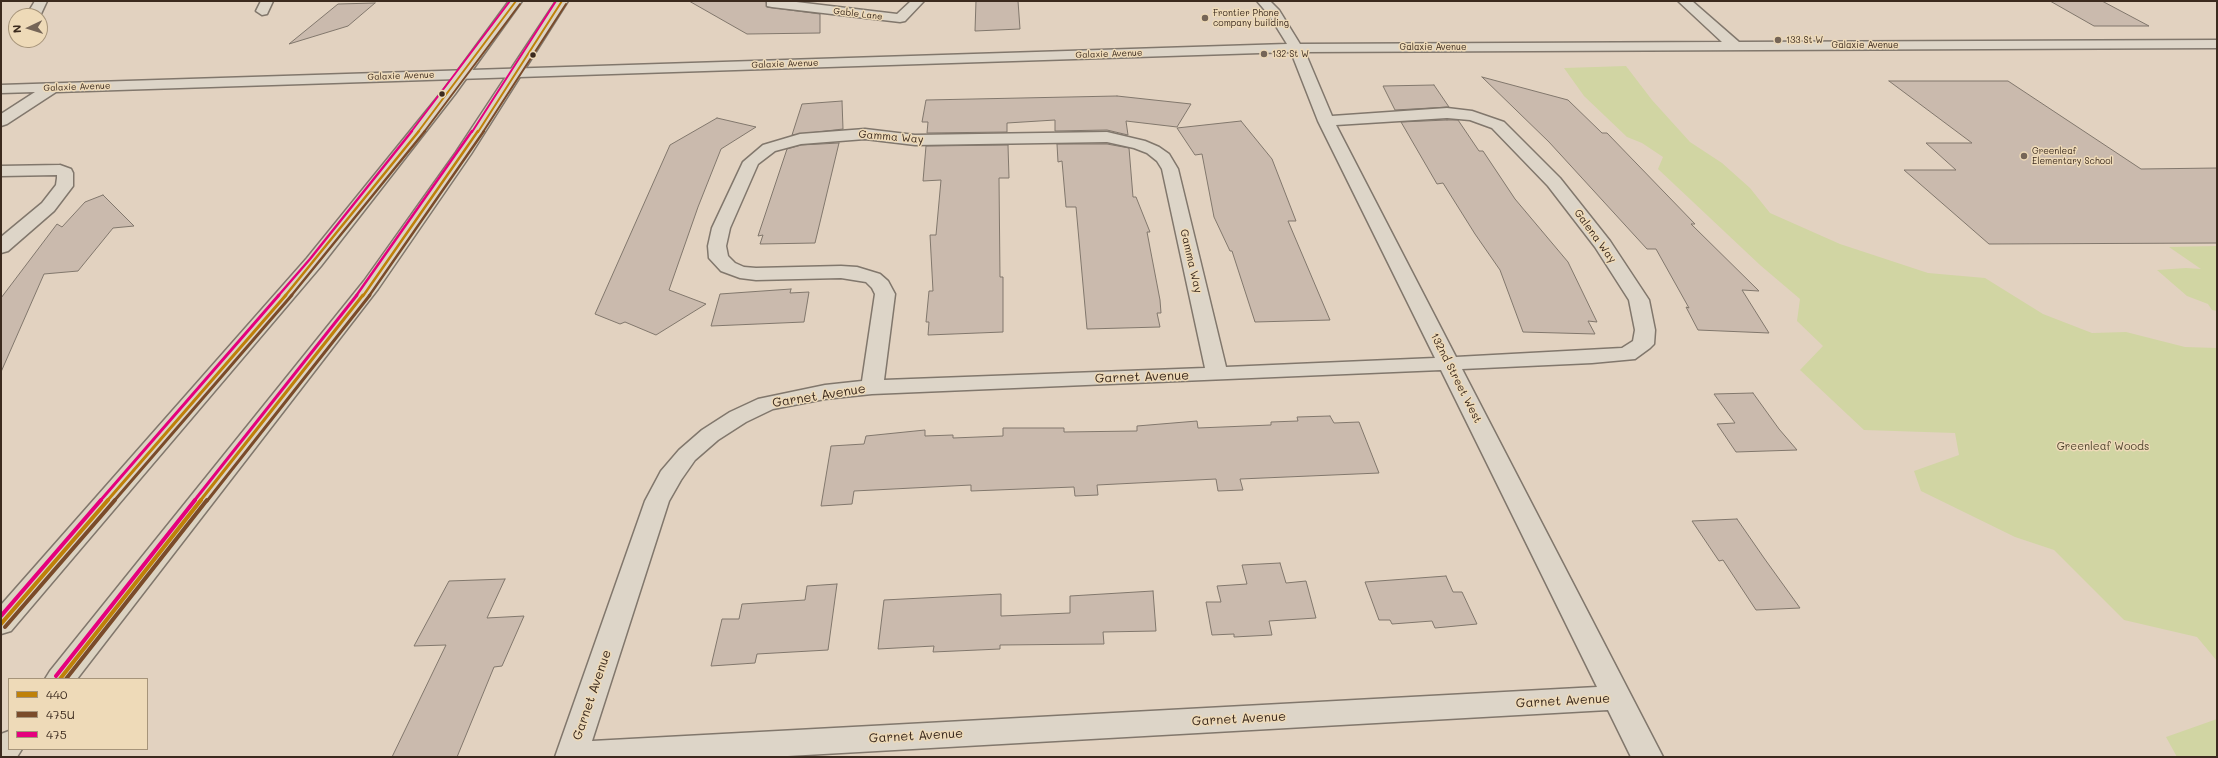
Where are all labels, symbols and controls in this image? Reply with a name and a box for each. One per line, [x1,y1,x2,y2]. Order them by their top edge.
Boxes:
street label: Gable Lane [833,6,883,22]
north arrow [8,8,48,48]
place label: Frontier Phone company building [1213,8,1289,29]
marker: Frontier Phone company building [1200,13,1210,23]
text: N [9,24,24,34]
marker: 133 St W [1773,35,1783,45]
place label: 133 St W [1786,35,1823,45]
street label: Galaxie Avenue [1831,40,1899,50]
street label: Galaxie Avenue [1399,42,1467,52]
street label: Galaxie Avenue [1075,47,1143,61]
marker: 132 St W [1259,49,1269,59]
place label: 132 St W [1272,49,1309,59]
unlabelled marker [528,50,538,60]
street label: Galaxie Avenue [751,57,819,71]
street label: Galaxie Avenue [367,69,435,83]
street label: Galaxie Avenue [43,80,111,94]
unlabelled marker [437,89,447,99]
street label: Gamma Way [858,128,924,146]
place label: Greenleaf Elementary School [2032,146,2113,167]
marker: Greenleaf Elementary School [2019,151,2029,161]
street label: Galena Way [1571,207,1619,265]
street label: Gamma Way [1177,228,1205,294]
street label: 132nd Street West [1428,331,1484,425]
street label: Garnet Avenue [1095,368,1189,386]
street label: Garnet Avenue [771,381,867,411]
park label: Greenleaf Woods [2057,440,2149,454]
street label: Garnet Avenue [569,648,615,742]
legend [8,678,148,750]
text: 440 [46,686,68,702]
street label: Garnet Avenue [1515,691,1611,711]
text: 475U [46,706,75,722]
street label: Garnet Avenue [1191,709,1287,729]
text: 475 [46,726,67,742]
street label: Garnet Avenue [868,726,964,746]

